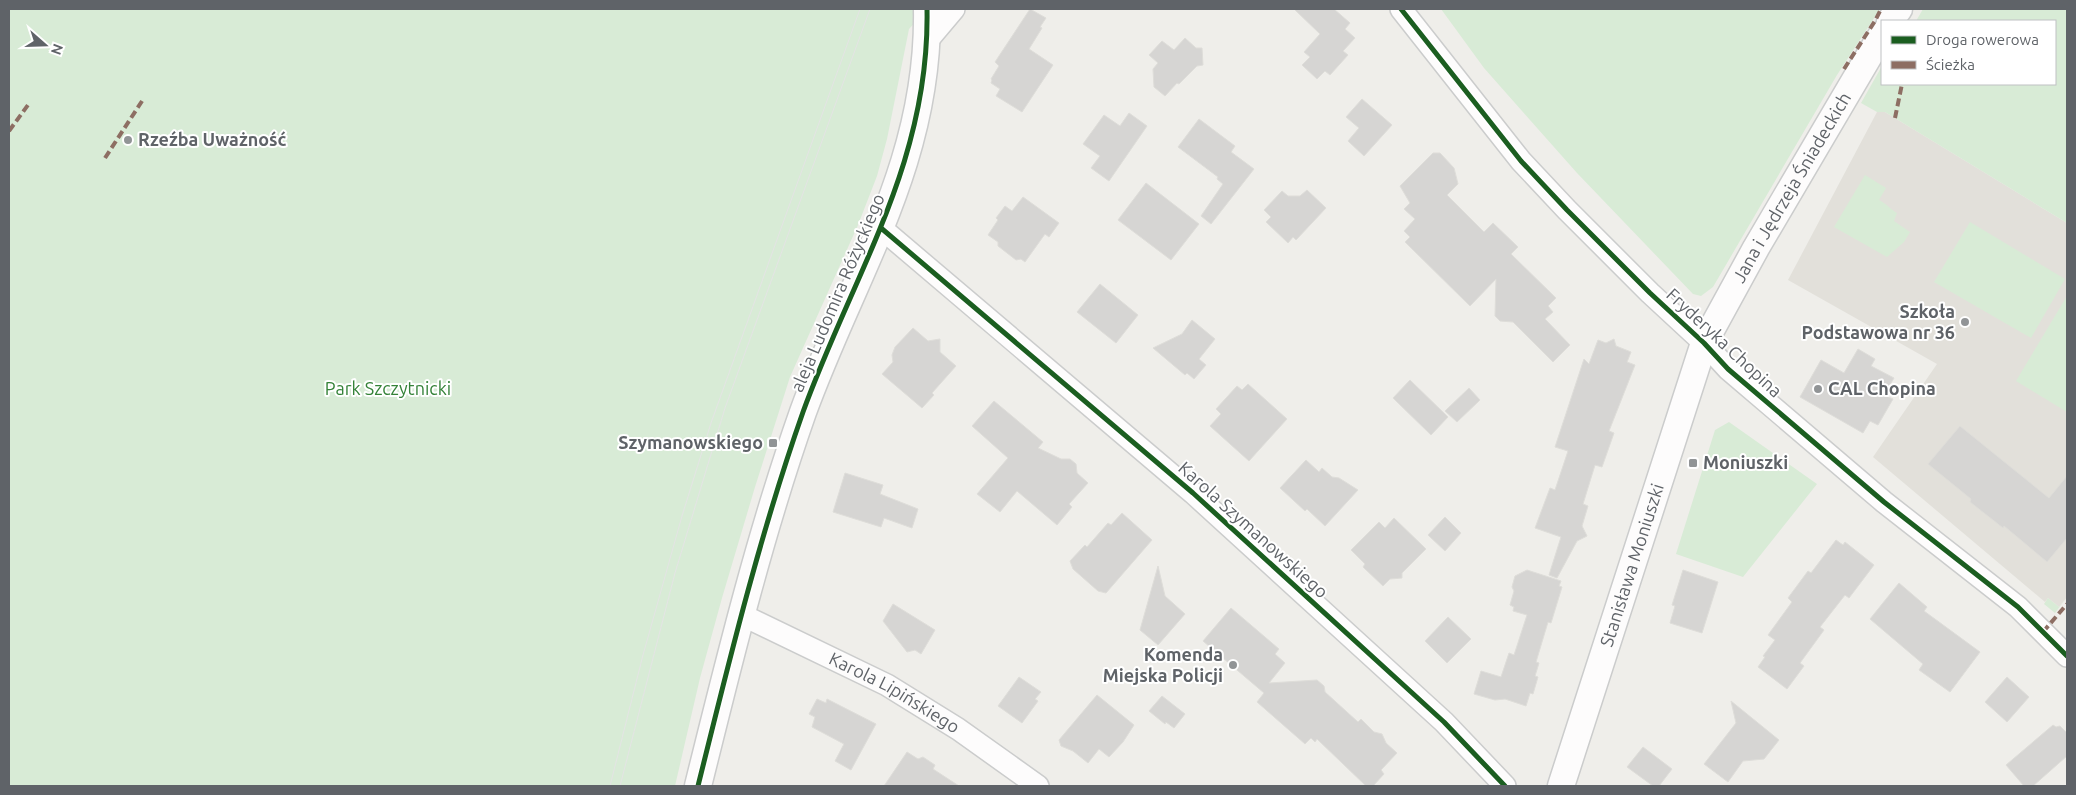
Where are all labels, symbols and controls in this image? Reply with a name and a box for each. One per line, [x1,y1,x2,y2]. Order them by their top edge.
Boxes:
north arrow [20,20,70,70]
legend [1881,20,2056,85]
text: Droga rowerowa [1926,31,2039,48]
text: N [48,42,67,57]
text: Ścieżka [1926,56,1975,73]
street label: Jana i Jędrzeja Śniadeckich [1728,89,1854,286]
place label: Rzeźba Uważność [138,129,287,149]
marker: Rzeźba Uważność [122,134,134,146]
street label: aleja Ludomira Różyckiego [786,190,888,395]
street label: Fryderyka Chopina [1663,284,1786,401]
place label: Szkoła Podstawowa nr 36 [1802,301,1955,342]
marker: Szkoła Podstawowa nr 36 [1959,316,1971,328]
park label: Park Szczytnicki [325,378,451,398]
place label: CAL Chopina [1828,378,1936,398]
marker: CAL Chopina [1812,383,1824,395]
place label: Szymanowskiego [618,432,763,452]
marker: Szymanowskiego [767,437,779,449]
place label: Moniuszki [1703,452,1788,472]
street label: Karola Szymanowskiego [1175,457,1332,601]
marker: Moniuszki [1687,457,1699,469]
street label: Stanisława Moniuszki [1596,481,1667,649]
place label: Komenda Miejska Policji [1103,644,1223,685]
street label: Karola Lipińskiego [826,648,964,737]
marker: Komenda Miejska Policji [1227,659,1239,671]

